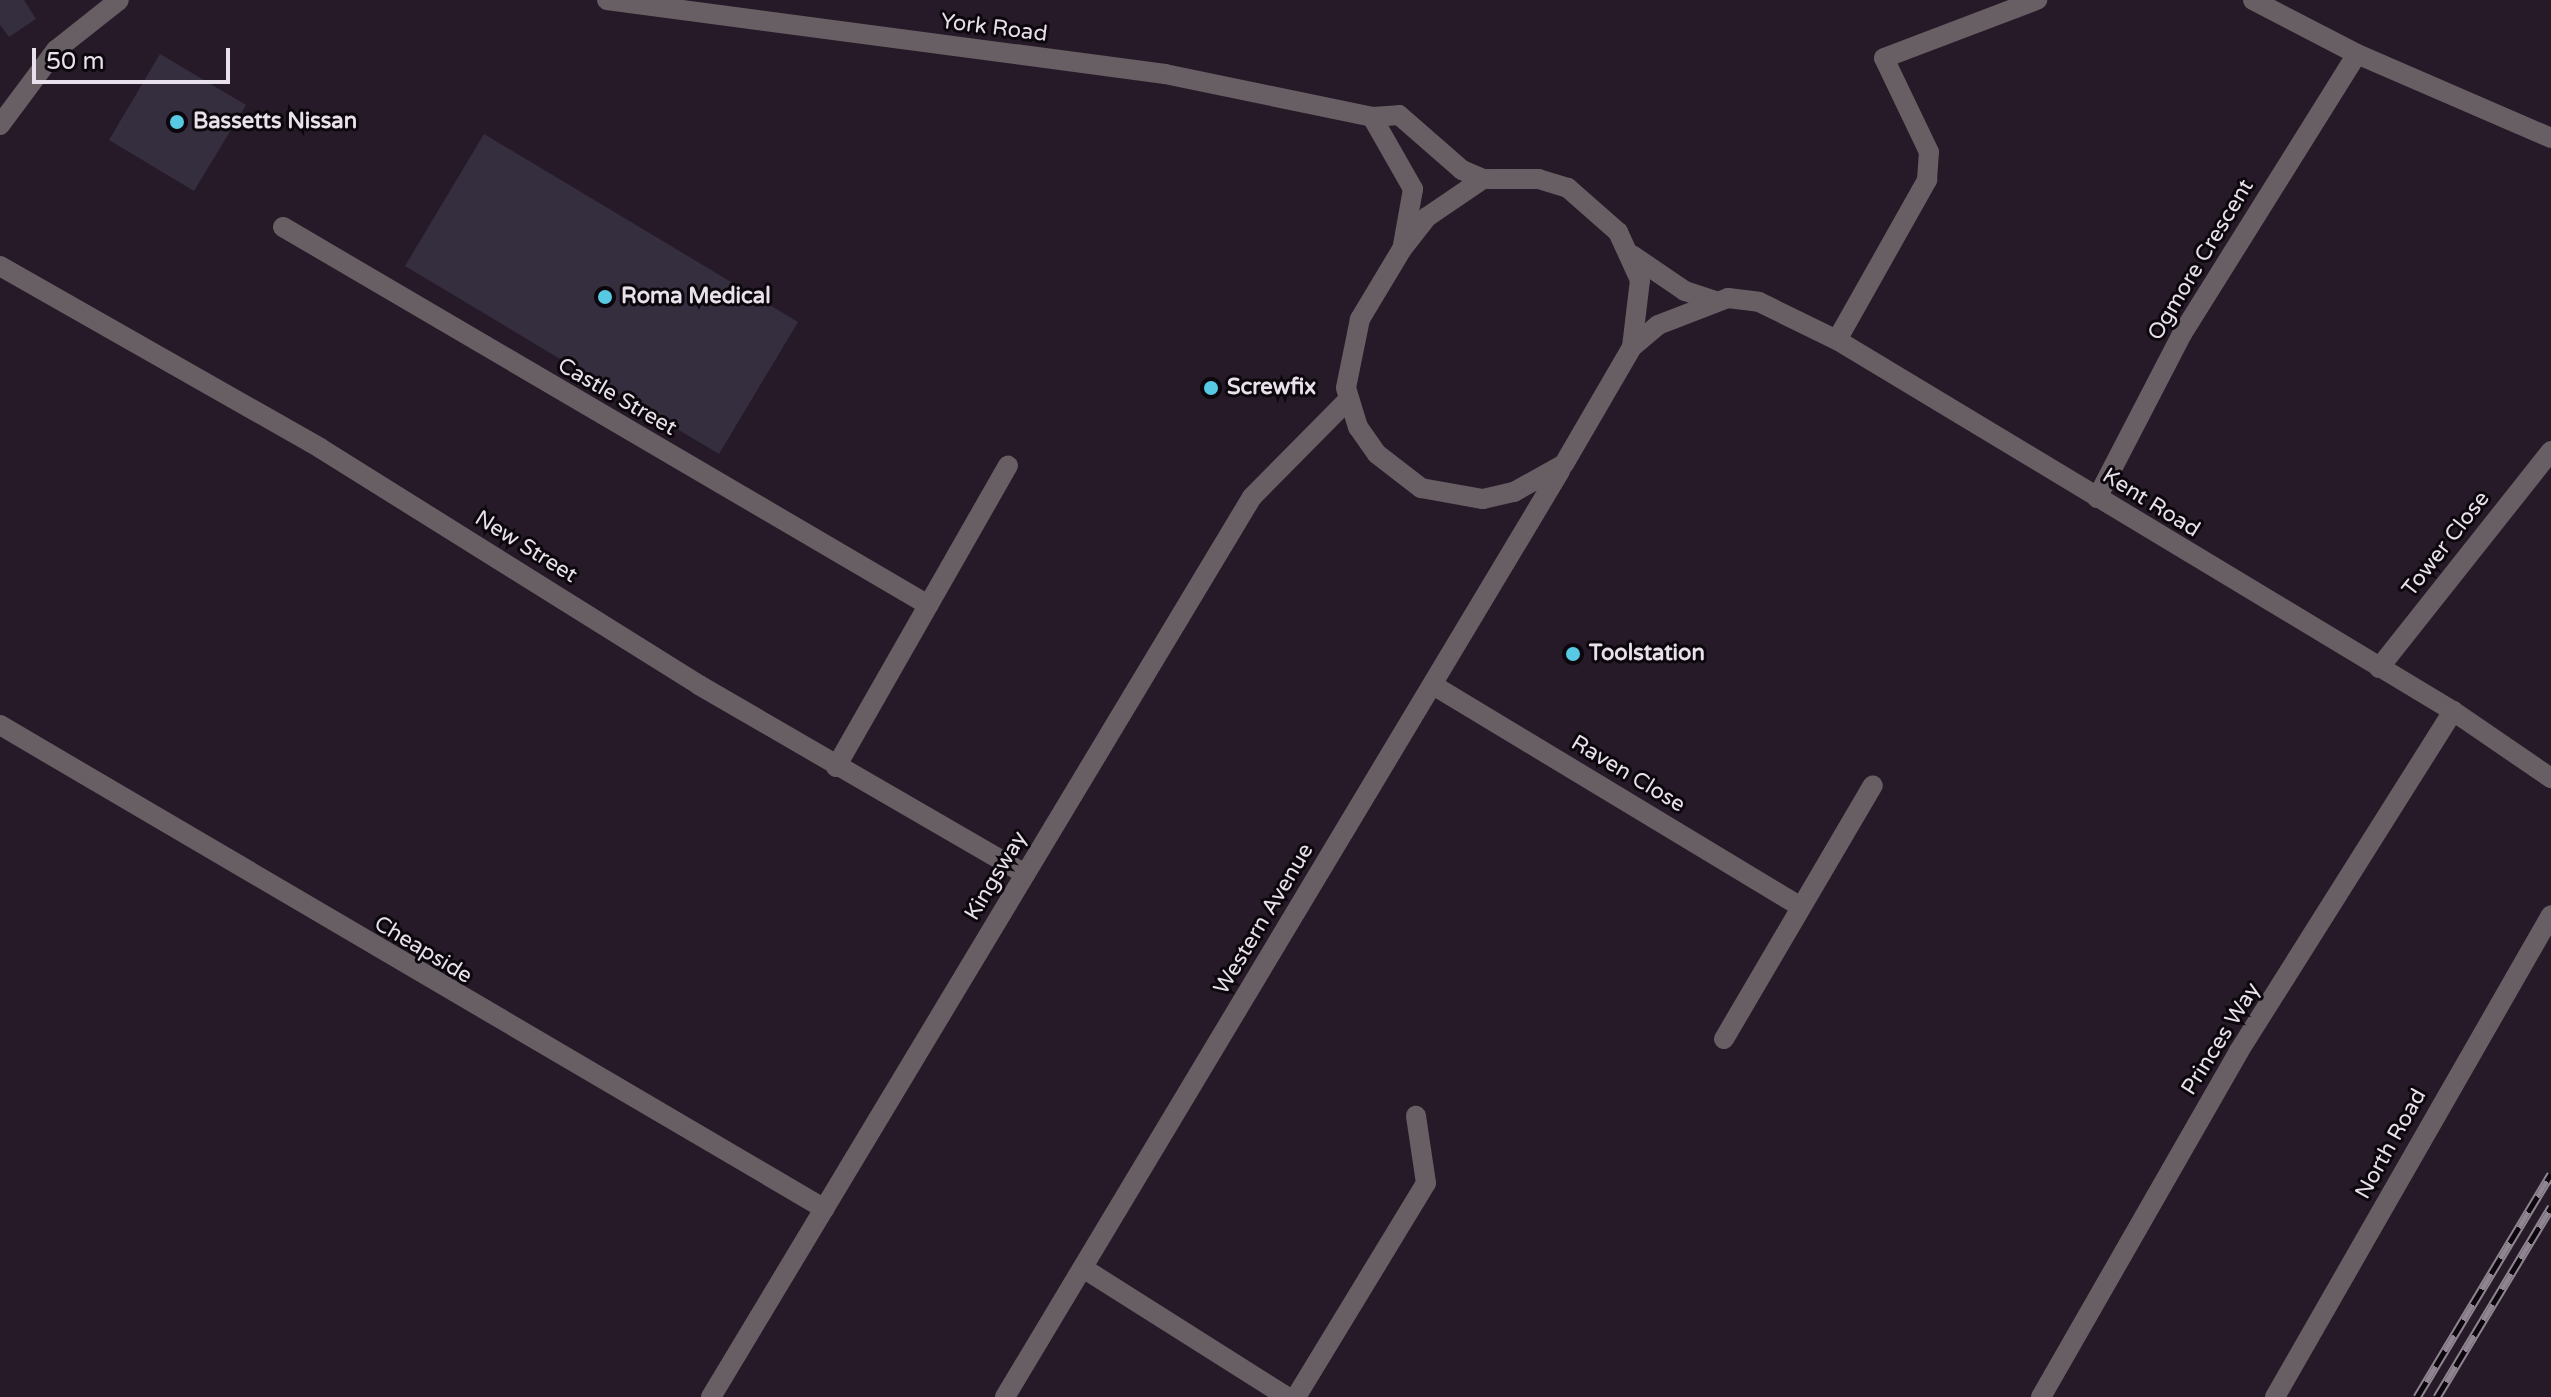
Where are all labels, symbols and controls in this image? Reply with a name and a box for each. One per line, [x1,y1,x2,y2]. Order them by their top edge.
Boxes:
street label: York Road [939,8,1049,48]
scale bar [36,32,234,82]
text: 50 m [46,47,104,76]
place label: Bassetts Nissan [193,109,357,135]
marker: Bassetts Nissan [168,113,186,131]
street label: Ogmore Crescent [2143,175,2259,345]
place label: Roma Medical [621,284,771,310]
marker: Roma Medical [596,288,614,306]
street label: Castle Street [553,352,681,442]
place label: Screwfix [1227,375,1316,401]
marker: Screwfix [1202,379,1220,397]
street label: Kent Road [2097,463,2205,543]
street label: Tower Close [2397,486,2495,602]
street label: New Street [470,505,582,589]
place label: Toolstation [1589,641,1705,667]
marker: Toolstation [1564,645,1582,663]
street label: Raven Close [1566,730,1690,818]
street label: Kingsway [959,827,1033,925]
street label: Western Avenue [1209,839,1319,999]
street label: Cheapside [369,910,477,990]
street label: Princes Way [2176,978,2266,1100]
street label: North Road [2350,1084,2432,1204]

